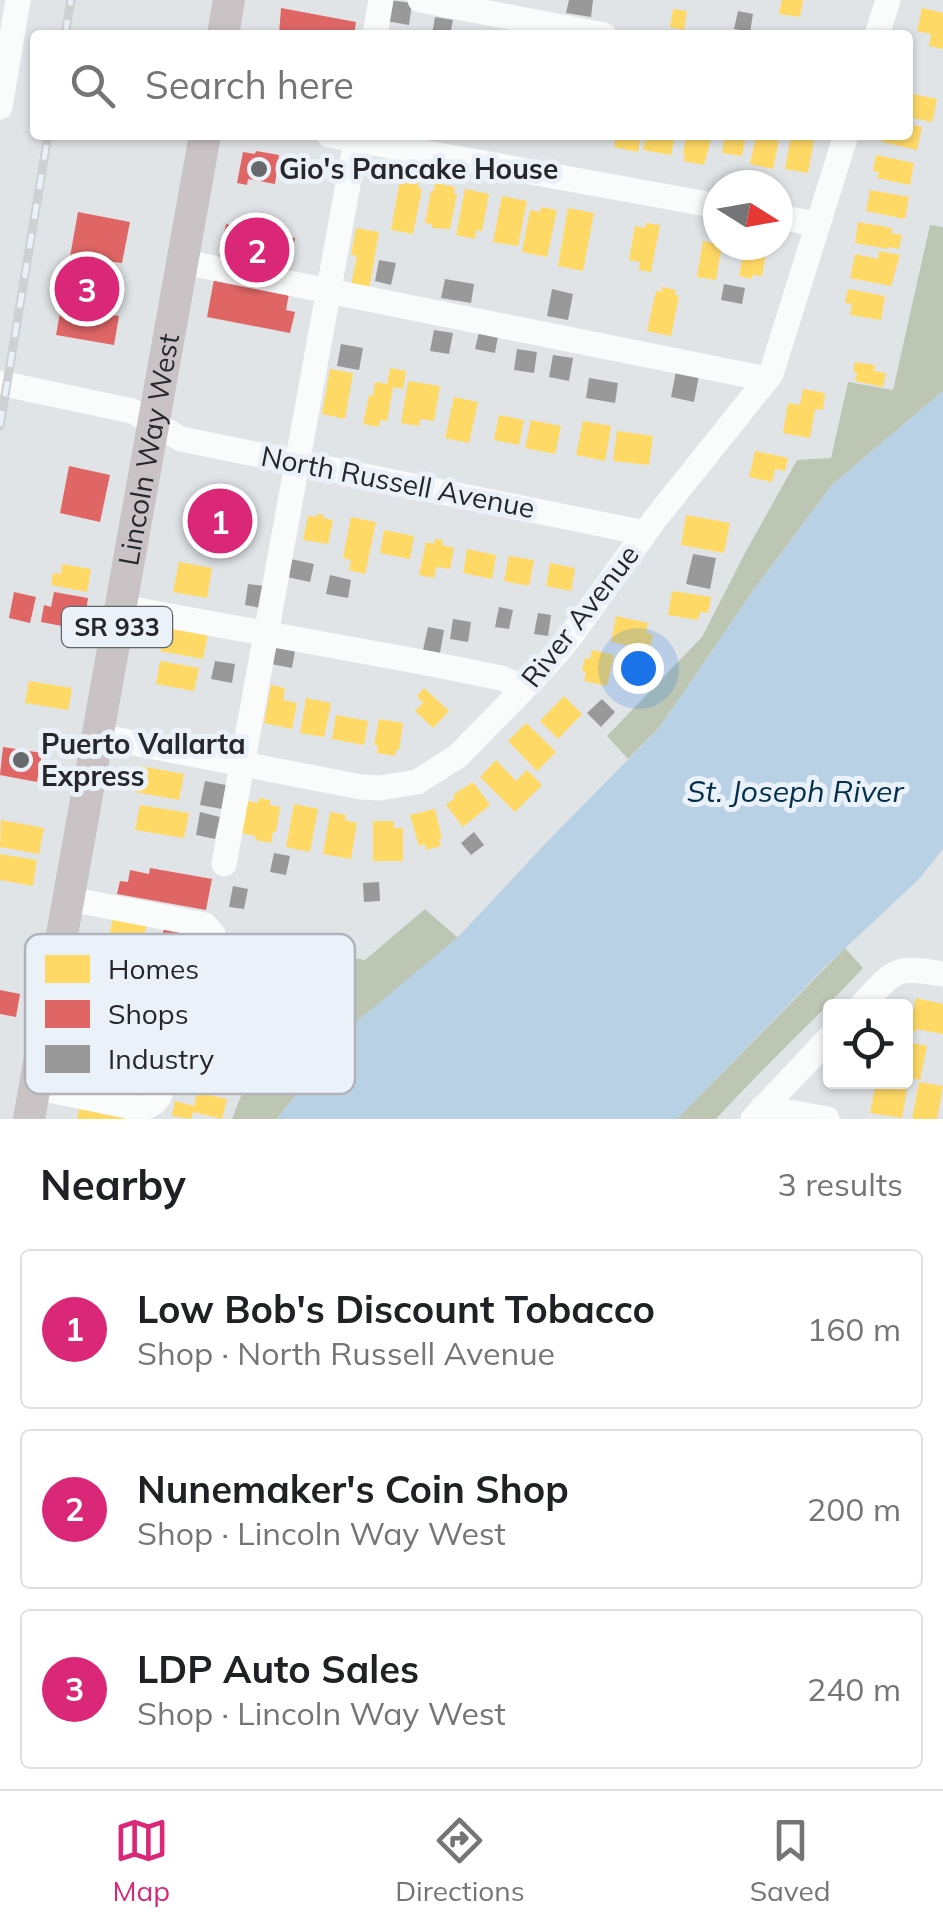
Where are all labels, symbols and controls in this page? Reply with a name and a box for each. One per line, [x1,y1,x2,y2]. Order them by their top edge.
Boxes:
search box [30,30,913,140]
icon: search [65,58,120,113]
text: Search here [145,61,354,109]
place label: Gio's Pancake House [279,151,558,186]
marker: Gio's Pancake House [248,158,270,180]
north arrow [703,170,793,260]
pin: 2 [224,212,290,288]
pin: 3 [54,252,120,326]
street label: Lincoln Way West [110,331,186,568]
street label: North Russell Avenue [258,438,538,525]
pin: 1 [188,484,252,558]
street label: River Avenue [513,538,646,694]
road number: SR 933 [62,607,172,647]
your location [613,643,664,694]
place label: Puerto Vallarta Express [41,726,246,793]
marker: Puerto Vallarta Express [10,749,32,771]
water label: St. Joseph River [687,772,904,810]
legend [25,934,355,1094]
text: Homes [108,951,199,986]
text: Shops [108,996,189,1031]
map controls [823,999,913,1089]
button: locate [823,999,913,1089]
text: Industry [108,1041,214,1076]
text: Nearby [40,1158,186,1211]
text: 3 results [778,1164,903,1204]
text: Low Bob's Discount Tobacco [137,1285,655,1333]
text: 1 [65,1309,84,1349]
text: 160 m [807,1309,901,1349]
text: Shop · North Russell Avenue [137,1333,555,1373]
text: Nunemaker's Coin Shop [137,1465,569,1513]
text: 2 [65,1489,84,1529]
text: 200 m [807,1489,901,1529]
text: Shop · Lincoln Way West [137,1513,506,1553]
text: LDP Auto Sales [137,1645,419,1693]
text: 3 [65,1669,84,1709]
text: 240 m [807,1669,901,1709]
text: Shop · Lincoln Way West [137,1693,506,1733]
tab: Map [113,1813,170,1908]
tab: Directions [395,1813,525,1908]
tab: Saved [750,1813,830,1908]

